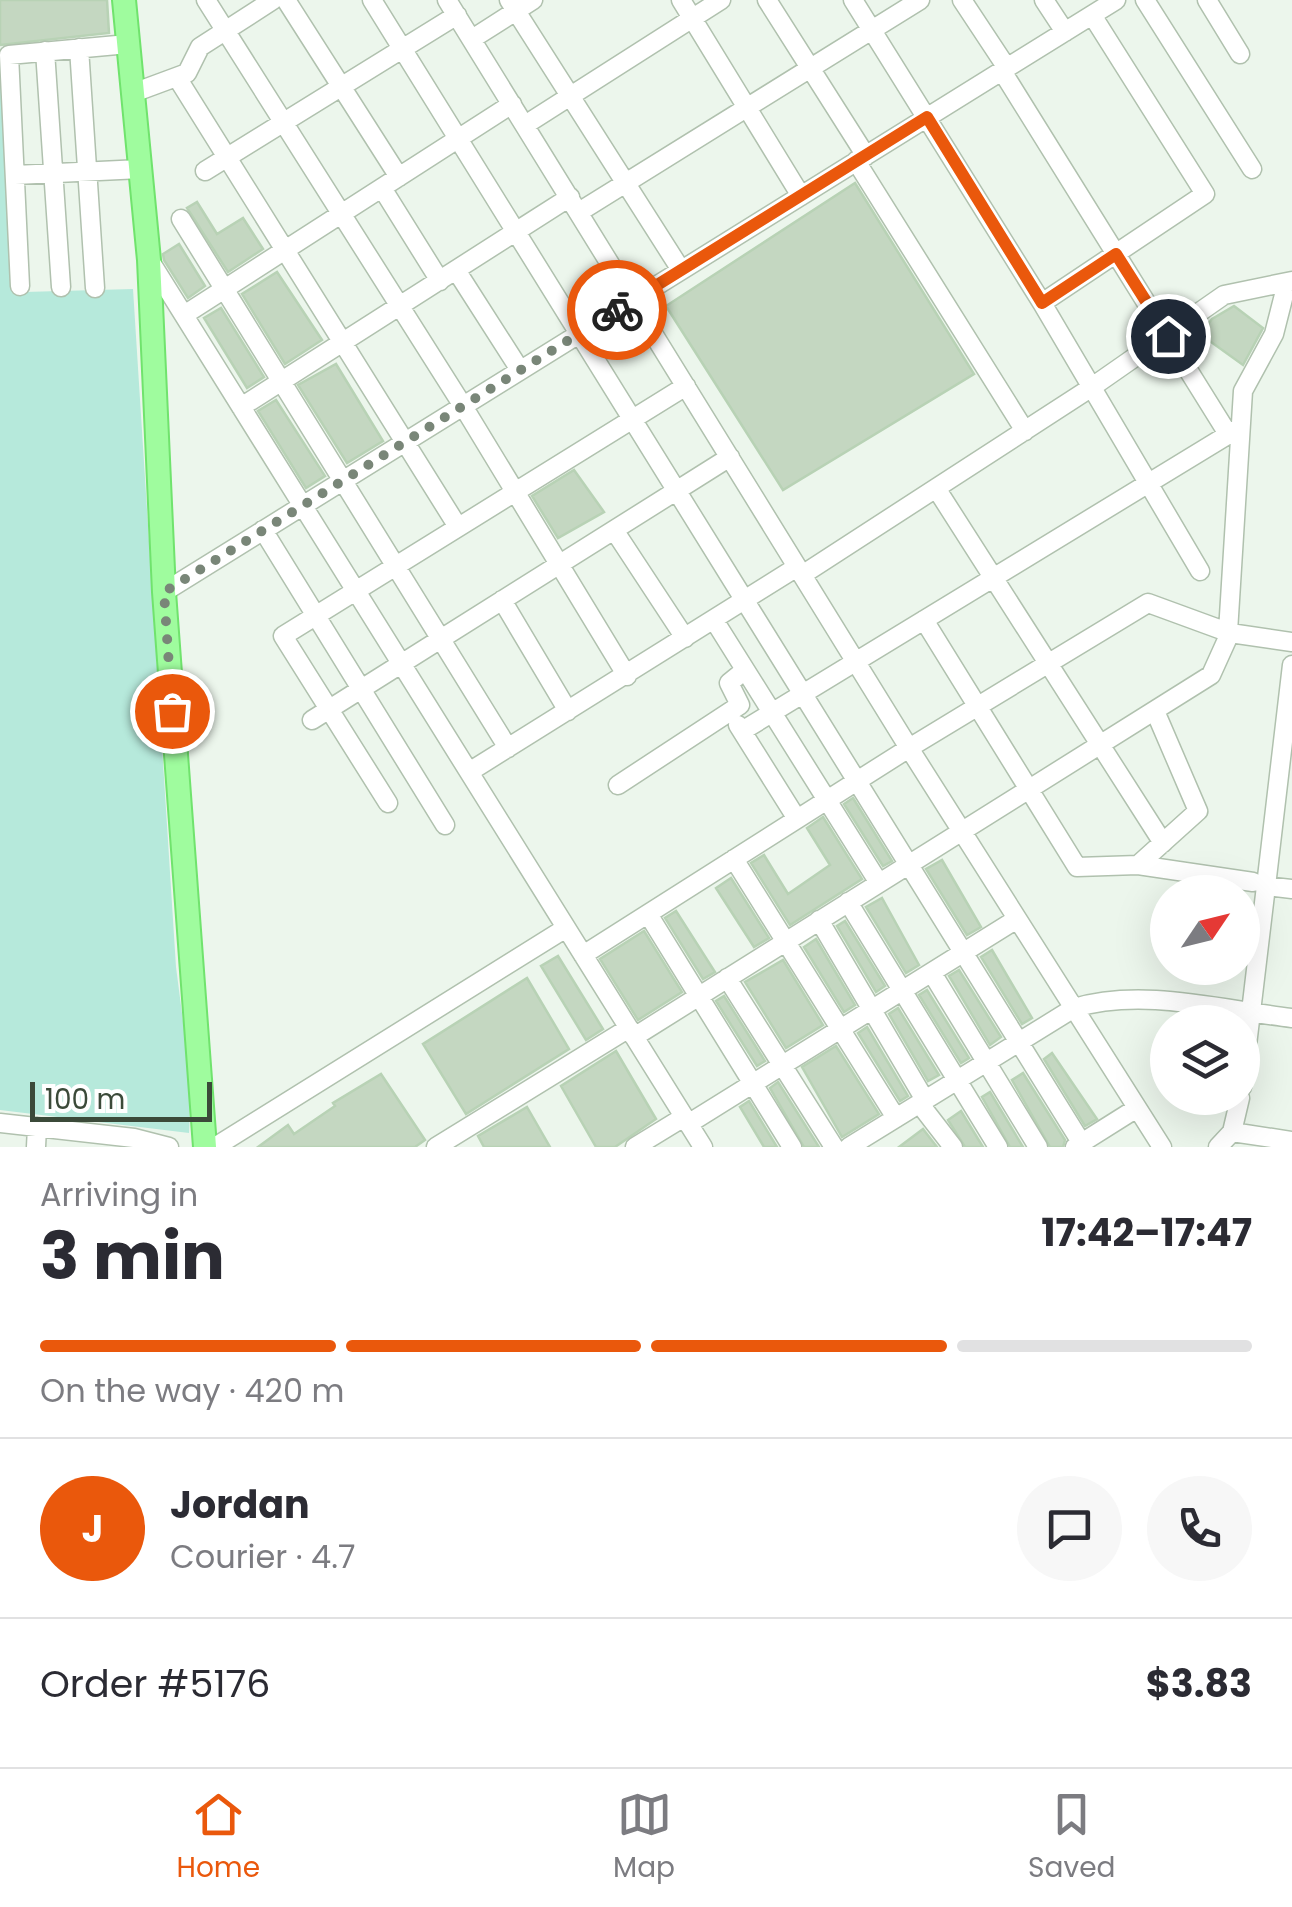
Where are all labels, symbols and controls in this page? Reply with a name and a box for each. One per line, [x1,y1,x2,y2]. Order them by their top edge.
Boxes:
courier [567,260,667,360]
icon: bike [590,283,645,338]
pin [1126,294,1211,379]
icon: home [1141,309,1196,364]
pin [130,669,215,754]
icon: bag [145,684,200,739]
north arrow [1150,875,1260,985]
map controls [1150,875,1260,1115]
button: layers [1150,1005,1260,1115]
scale bar [30,1077,212,1122]
text: 100 m [45,1080,125,1119]
text: Arriving in [40,1172,198,1217]
text: 17:42–17:47 [1041,1206,1252,1259]
text: 3 min [40,1211,225,1302]
text: On the way · 420 m [40,1368,345,1413]
button: chat [1017,1476,1122,1581]
button: phone [1147,1476,1252,1581]
text: Jordan [170,1478,310,1531]
text: J [82,1502,103,1555]
text: Courier · 4.7 [170,1534,355,1579]
text: Order #5176 [40,1657,270,1710]
text: $3.83 [1146,1657,1252,1710]
tab: Home [177,1787,260,1889]
tab: Map [613,1787,675,1889]
tab: Saved [1028,1787,1115,1889]

